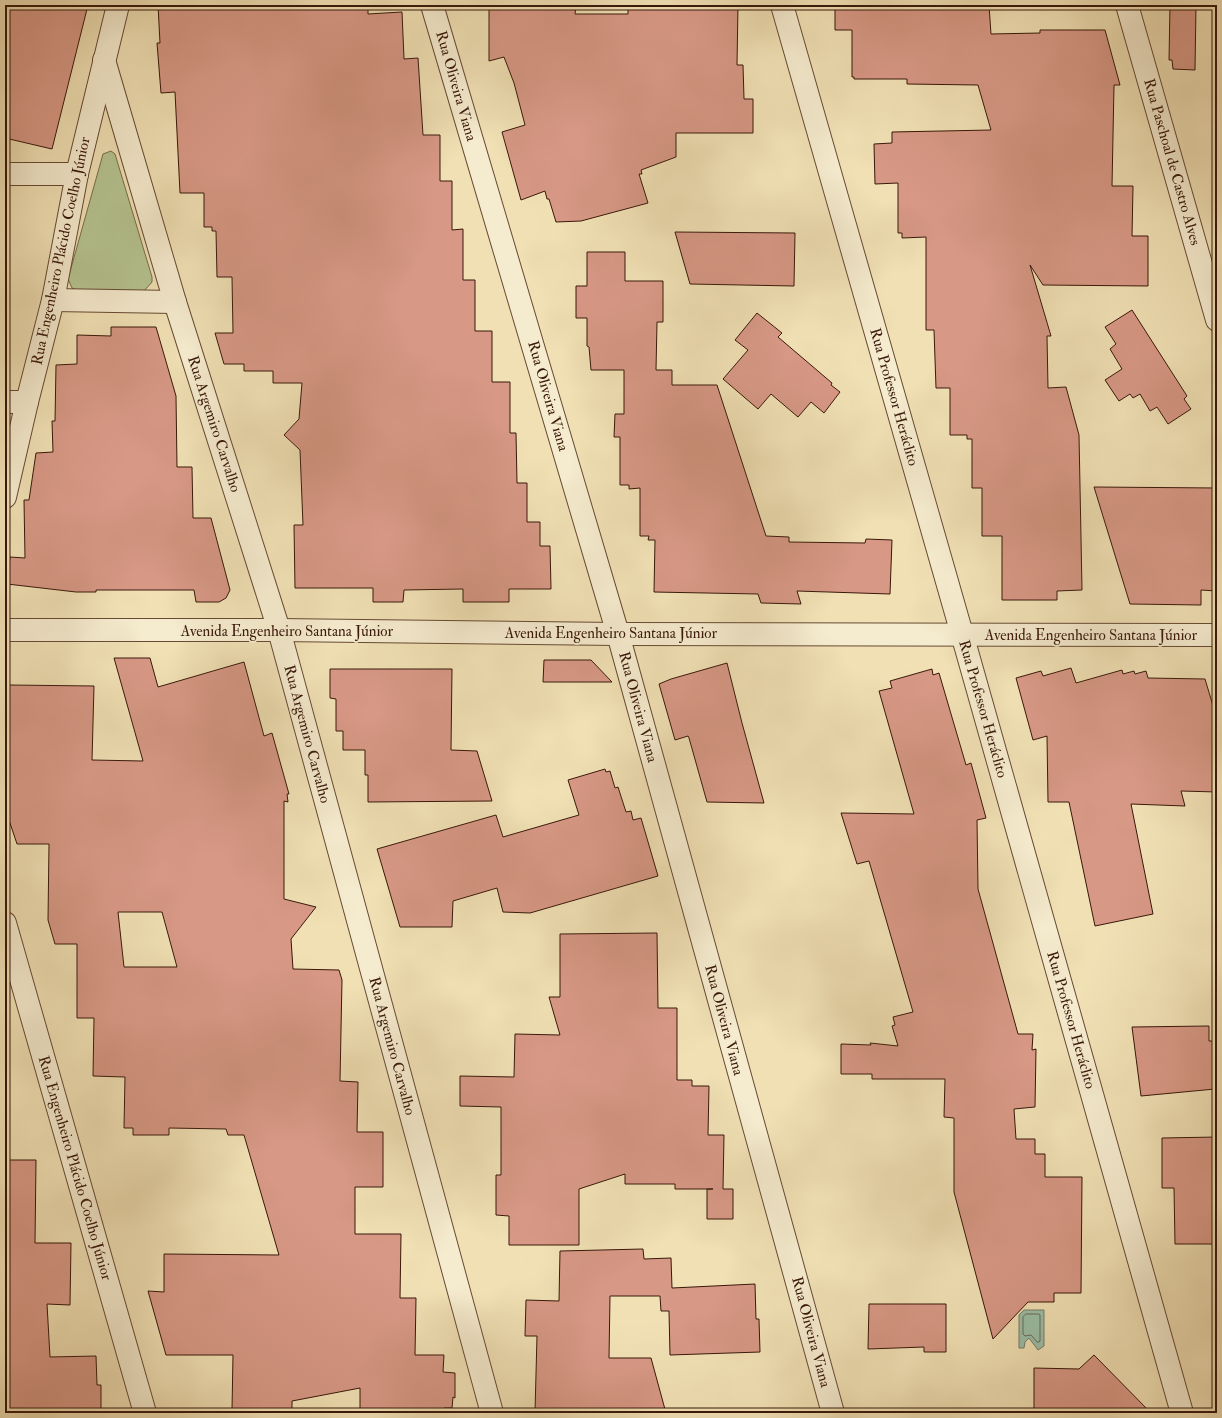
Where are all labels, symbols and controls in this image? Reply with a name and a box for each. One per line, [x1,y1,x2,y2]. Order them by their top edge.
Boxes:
street label: Rua Oliveira Viana [431,29,481,144]
street label: Rua Paschoal de Castro Alves [1139,76,1205,248]
street label: Rua Engenheiro Plácido Coelho Júnior [28,135,96,367]
street label: Rua Professor Heráclito [865,326,923,468]
street label: Rua Oliveira Viana [523,339,573,454]
street label: Rua Argemiro Carvalho [183,353,245,495]
street label: Avenida Engenheiro Santana Júnior [180,622,394,642]
street label: Avenida Engenheiro Santana Júnior [504,624,718,644]
street label: Avenida Engenheiro Santana Júnior [984,626,1198,646]
street label: Rua Professor Heráclito [954,638,1012,780]
street label: Rua Oliveira Viana [614,650,662,765]
street label: Rua Argemiro Carvalho [279,663,335,805]
street label: Rua Professor Heráclito [1042,949,1100,1091]
street label: Rua Oliveira Viana [700,963,748,1078]
street label: Rua Argemiro Carvalho [364,975,420,1117]
street label: Rua Engenheiro Plácido Coelho Júnior [33,1054,116,1283]
street label: Rua Oliveira Viana [787,1275,835,1390]

